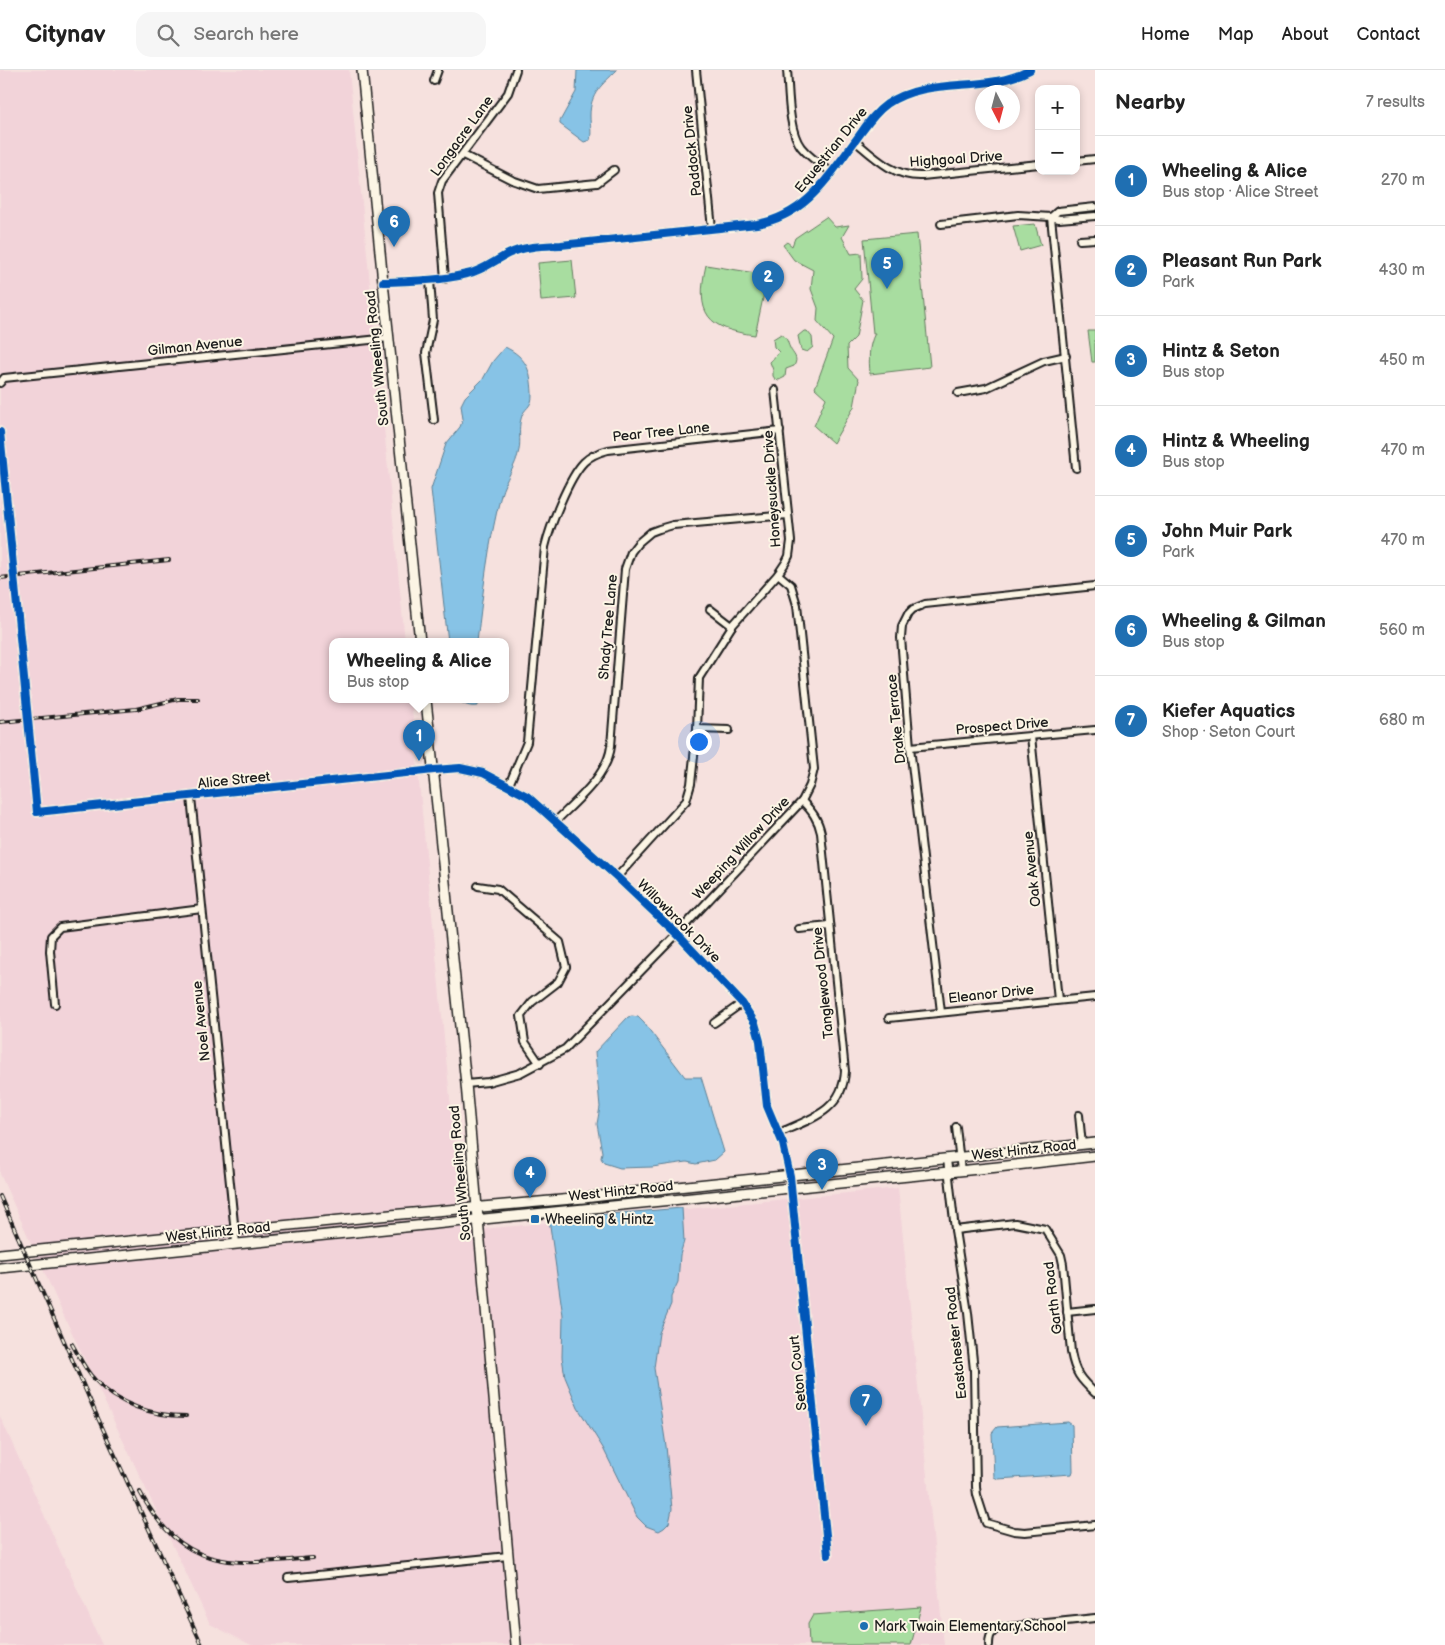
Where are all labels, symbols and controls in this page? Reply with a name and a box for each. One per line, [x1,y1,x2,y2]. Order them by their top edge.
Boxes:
search box [136,12,486,57]
text: Citynav [25,20,106,49]
icon: search [154,21,182,49]
text: Search here [194,23,299,46]
text: Home [1141,24,1190,45]
text: Map [1218,24,1254,45]
text: About [1282,24,1329,45]
text: Contact [1357,24,1420,45]
north arrow [975,85,1020,130]
map controls [1035,85,1080,175]
button: + [1035,85,1080,130]
text: Nearby [1115,90,1185,115]
street label: Longacre Lane [427,92,497,180]
text: 7 results [1366,93,1425,112]
street label: Equestrian Drive [791,104,871,196]
street label: Paddock Drive [679,105,705,197]
button: − [1035,130,1080,175]
street label: Highgoal Drive [909,147,1003,171]
text: Wheeling & Alice [1162,160,1307,183]
text: 1 [1128,171,1134,190]
text: 270 m [1381,171,1425,190]
text: Bus stop · Alice Street [1162,183,1318,202]
pin: 6 [378,206,410,247]
pin: 5 [871,248,903,289]
text: Pleasant Run Park [1162,250,1322,273]
pin: 2 [752,261,784,302]
text: 2 [1126,261,1136,280]
text: 430 m [1378,261,1425,280]
text: Park [1162,273,1194,292]
street label: South Wheeling Road [361,290,393,426]
street label: Gilman Avenue [147,333,243,359]
text: Hintz & Seton [1162,340,1280,363]
text: 3 [1126,351,1136,370]
text: 450 m [1379,351,1425,370]
text: Bus stop [1162,363,1225,382]
street label: Pear Tree Lane [612,418,710,446]
street label: Honeysuckle Drive [759,430,785,548]
text: Hintz & Wheeling [1162,430,1310,453]
text: 4 [1126,441,1136,460]
text: 470 m [1380,441,1425,460]
text: Bus stop [1162,453,1225,472]
text: John Muir Park [1162,520,1292,543]
text: 5 [1126,531,1136,550]
text: 470 m [1380,531,1425,550]
text: Park [1162,543,1194,562]
street label: Shady Tree Lane [595,574,621,680]
text: Wheeling & Gilman [1162,610,1326,633]
text: 6 [1126,621,1136,640]
text: 560 m [1379,621,1425,640]
text: Bus stop [1162,633,1225,652]
popup [329,638,509,703]
text: Wheeling & Alice [346,650,492,673]
text: Bus stop [346,673,409,692]
street label: Drake Terrace [883,673,909,765]
text: Kiefer Aquatics [1162,700,1295,723]
text: 7 [1127,711,1135,730]
text: 680 m [1379,711,1425,730]
street label: Prospect Drive [955,713,1049,739]
pin: 1 [403,720,435,761]
text: Shop · Seton Court [1162,723,1295,742]
your location [686,729,712,755]
street label: Alice Street [197,768,272,792]
street label: Weeping Willow Drive [689,793,793,903]
street label: Oak Avenue [1020,830,1044,908]
street label: Willowbrook Drive [634,876,724,966]
street label: Tanglewood Drive [809,926,837,1040]
street label: Noel Avenue [188,980,214,1062]
street label: Eleanor Drive [947,981,1035,1007]
street label: South Wheeling Road [446,1105,474,1241]
street label: West Hintz Road [971,1136,1077,1164]
pin: 3 [806,1149,838,1190]
pin: 4 [514,1157,546,1198]
street label: West Hintz Road [568,1177,674,1205]
place label: Wheeling & Hintz [545,1211,653,1228]
marker: Wheeling & Hintz [529,1213,541,1225]
street label: West Hintz Road [165,1218,271,1246]
street label: Garth Road [1040,1261,1066,1335]
street label: Eastchester Road [942,1286,970,1400]
street label: Seton Court [786,1334,810,1411]
pin: 7 [850,1385,882,1426]
place label: Mark Twain Elementary School [874,1618,1066,1635]
marker: Mark Twain Elementary School [858,1620,870,1632]

